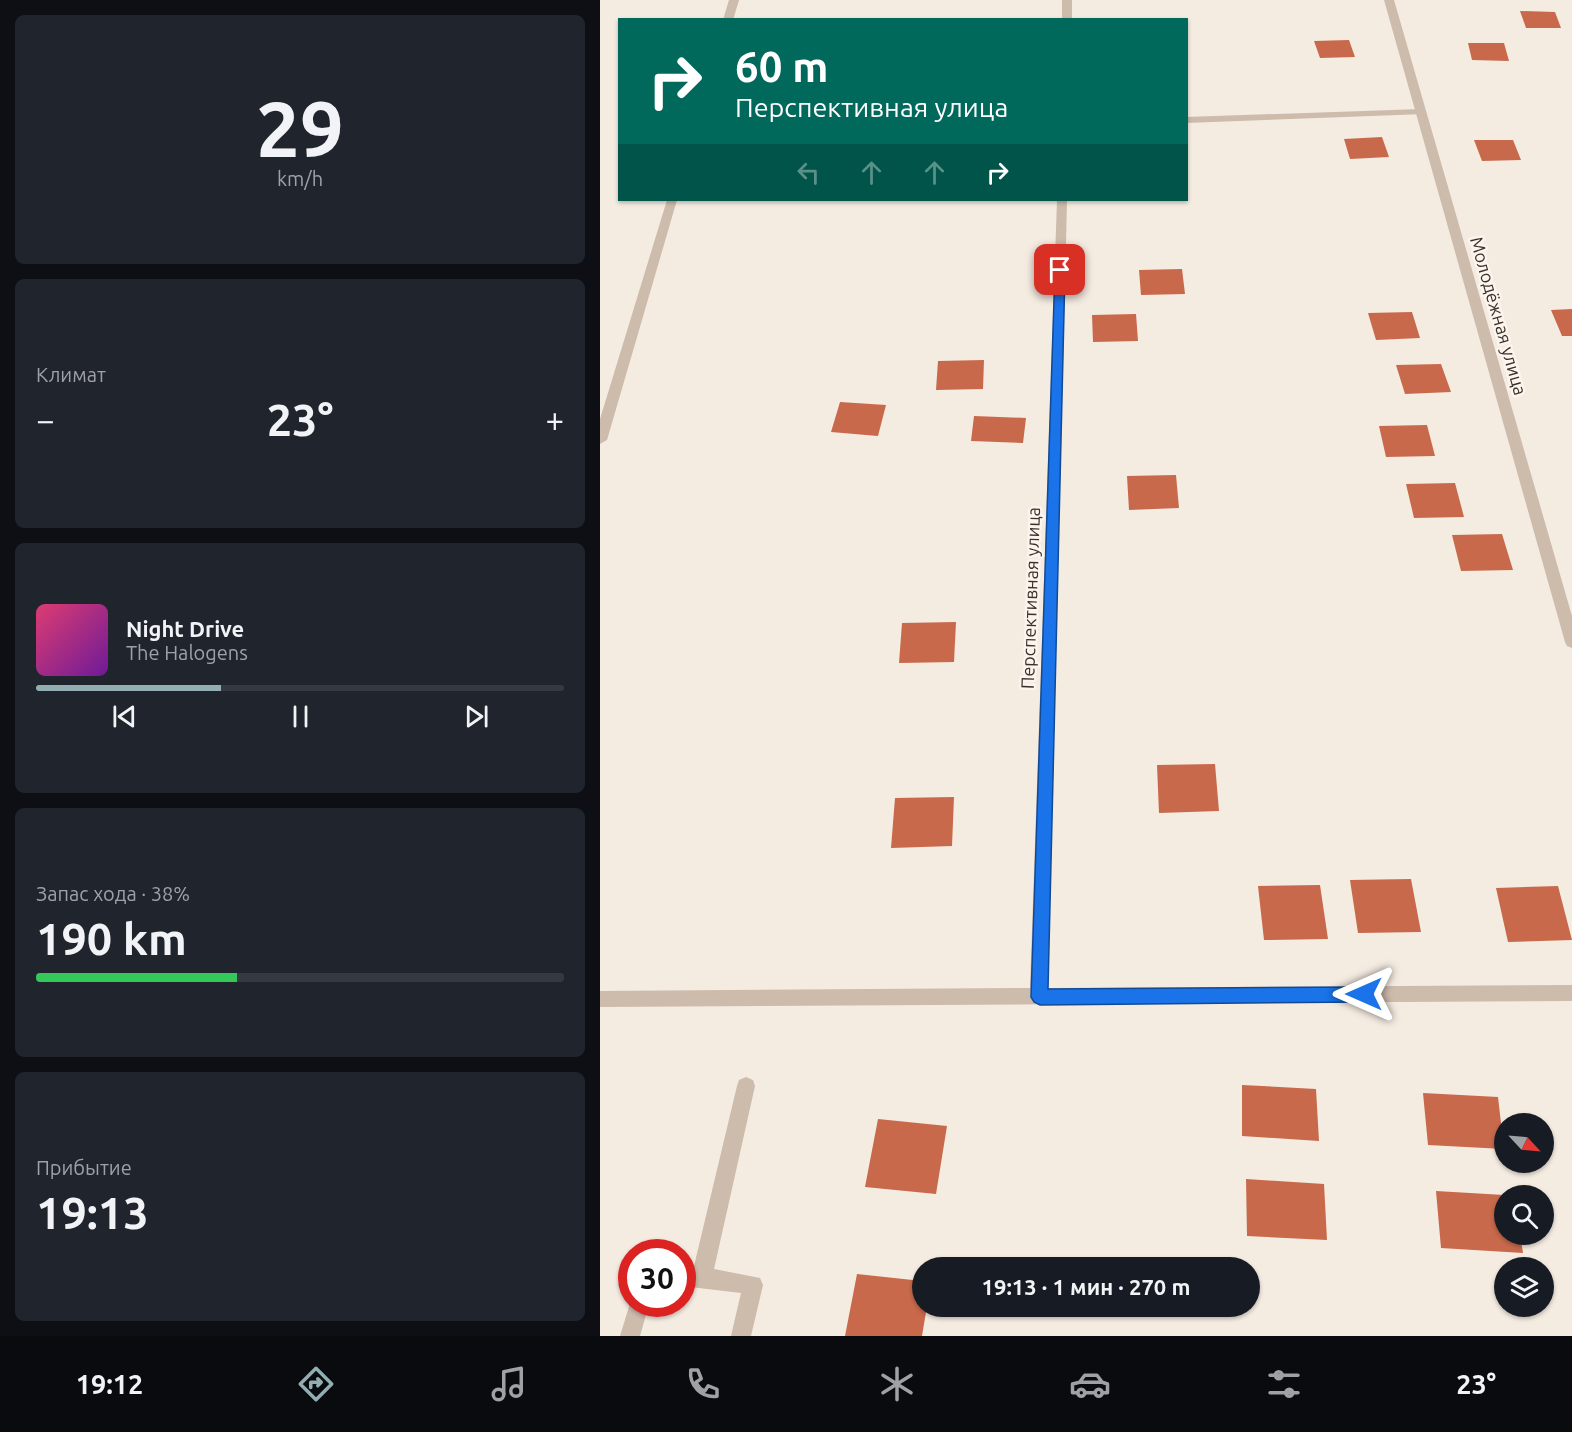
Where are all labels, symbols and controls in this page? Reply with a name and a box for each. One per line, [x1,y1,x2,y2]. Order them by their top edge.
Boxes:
icon: right [636,42,714,120]
text: 60 m [735,43,829,90]
text: 29 [256,84,344,172]
text: Перспективная улица [735,92,1008,122]
icon: left [792,156,825,189]
icon: ahead [855,156,888,189]
icon: ahead [918,156,951,189]
icon: right [981,156,1014,189]
text: km/h [277,167,323,190]
street label: Молодёжная улица [1467,234,1531,397]
pin [1034,244,1085,295]
icon: arrive [1043,253,1076,286]
text: Климат [36,363,106,386]
text: 23° [267,394,333,445]
text: − [36,401,55,438]
text: + [545,401,564,438]
street label: Перспективная улица [1017,507,1043,689]
text: Night Drive [126,616,244,641]
text: The Halogens [126,641,248,664]
icon: previous [108,700,141,733]
icon: pause [284,700,317,733]
icon: next [460,700,493,733]
text: Запас хода · 38% [36,882,190,905]
text: 190 km [36,913,187,964]
position arrow [1332,962,1396,1026]
north arrow [1494,1113,1554,1173]
map controls [1494,1113,1554,1317]
text: Прибытие [36,1156,132,1179]
button: search [1494,1185,1554,1245]
text: 19:13 [36,1187,149,1238]
speed limit sign: 30 [618,1239,696,1317]
button: layers [1494,1257,1554,1317]
text: 19:13 · 1 мин · 270 m [982,1274,1190,1299]
icon: directions [295,1363,337,1405]
icon: music [488,1363,530,1405]
icon: phone [682,1363,724,1405]
icon: climate [876,1363,918,1405]
icon: car [1069,1363,1111,1405]
icon: filters [1263,1363,1305,1405]
text: 19:12 [76,1369,143,1399]
text: 23° [1456,1369,1496,1399]

